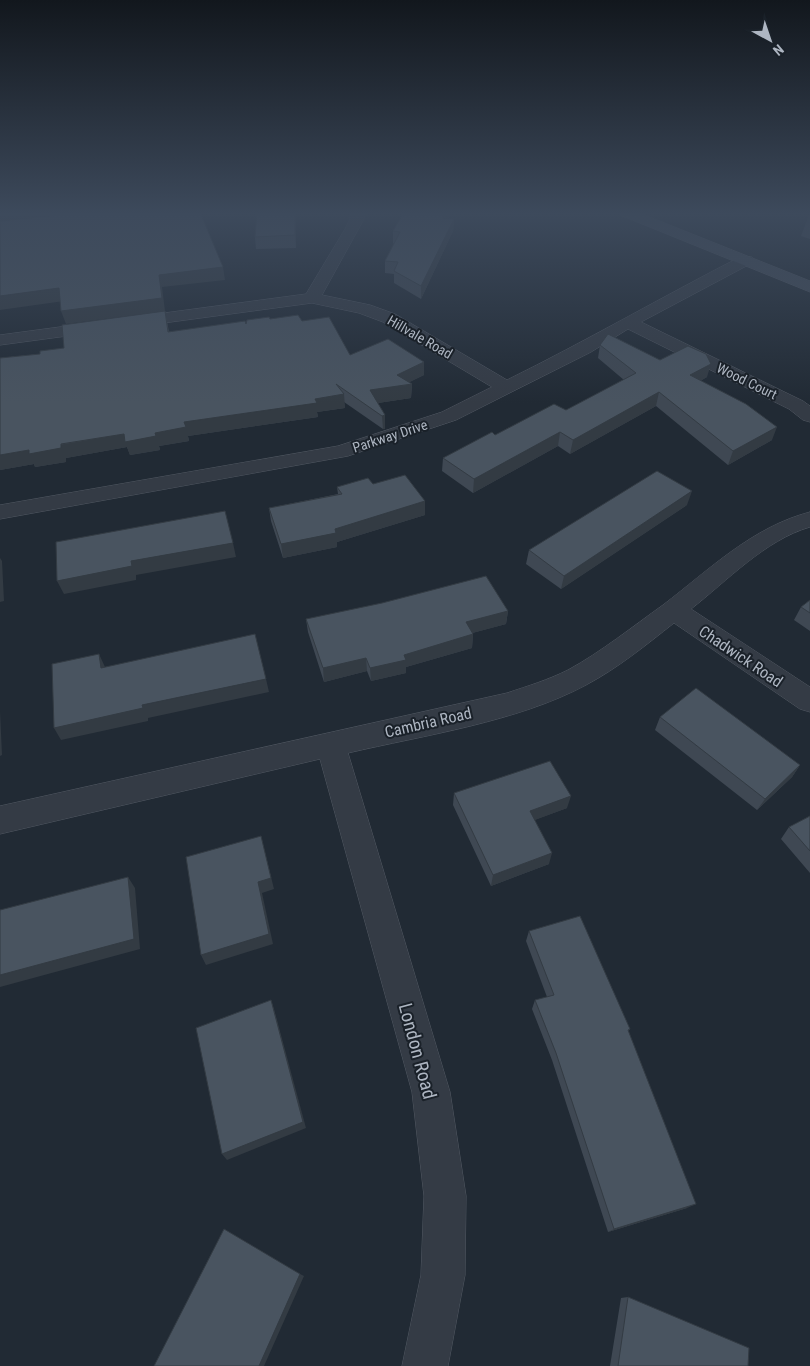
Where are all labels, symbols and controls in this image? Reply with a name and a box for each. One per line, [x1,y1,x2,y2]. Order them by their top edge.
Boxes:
north arrow [745,15,795,65]
text: N [770,41,787,59]
street label: Hillvale Road [385,312,455,362]
street label: Wood Court [714,360,780,402]
street label: Parkway Drive [351,416,430,456]
street label: Chadwick Road [695,621,786,691]
street label: Cambria Road [383,703,473,742]
street label: London Road [394,1001,441,1102]

